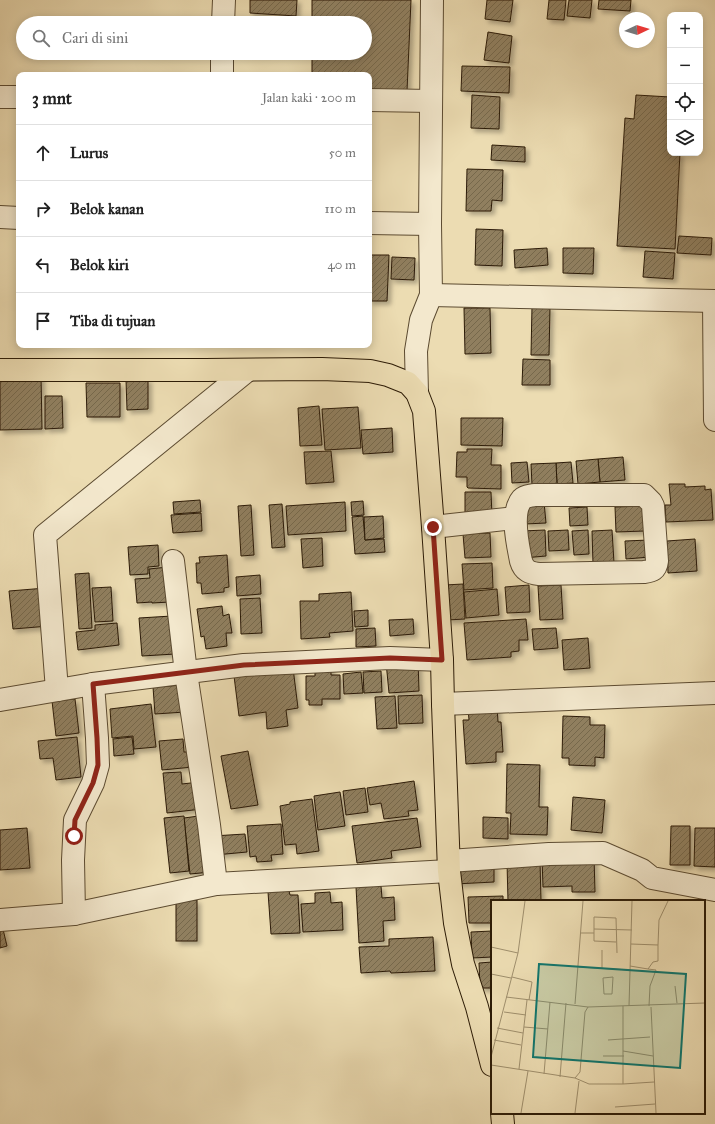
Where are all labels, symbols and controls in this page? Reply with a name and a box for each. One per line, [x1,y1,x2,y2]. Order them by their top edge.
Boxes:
north arrow [619,12,655,48]
map controls [667,12,703,156]
button: + [667,12,703,48]
search box [16,16,372,60]
icon: search [30,27,52,49]
text: Cari di sini [62,29,128,47]
button: − [667,48,703,84]
button: locate [667,84,703,120]
text: 3 mnt [32,88,72,109]
text: Jalan kaki · 200 m [262,90,356,106]
button: layers [667,120,703,156]
icon: ahead [32,142,54,164]
text: Lurus [70,144,108,162]
text: 50 m [329,145,356,161]
icon: right [32,198,54,220]
text: Belok kanan [70,200,144,218]
text: 110 m [324,201,356,217]
icon: left [32,254,54,276]
text: Belok kiri [70,256,129,274]
text: 40 m [327,257,356,273]
icon: arrive [32,310,54,332]
text: Tiba di tujuan [70,312,155,330]
route end [424,518,442,536]
route start [65,827,83,845]
inset map [491,900,705,1114]

